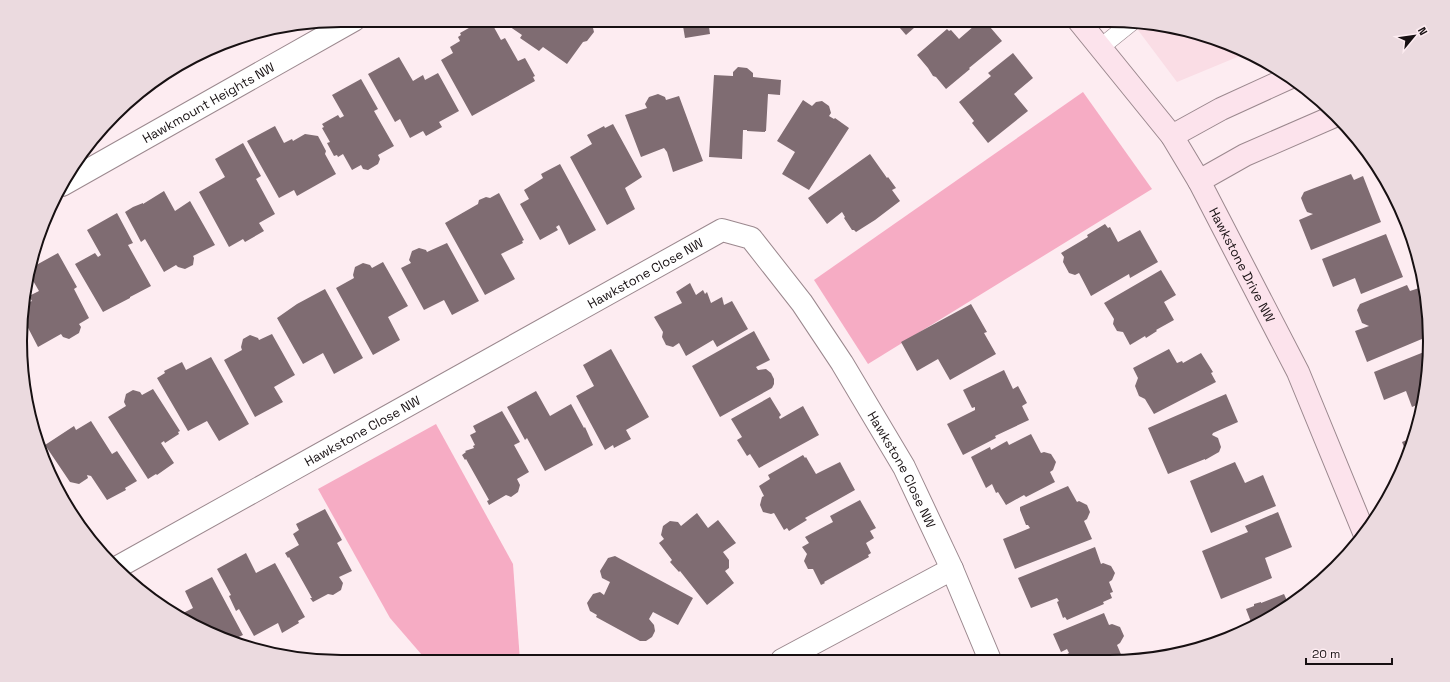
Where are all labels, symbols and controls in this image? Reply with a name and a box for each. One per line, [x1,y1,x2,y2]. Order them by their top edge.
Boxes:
north arrow [1394,16,1434,56]
text: N [1415,25,1431,38]
street label: Hawkmount Heights NW [139,58,277,147]
street label: Hawkstone Drive NW [1206,204,1279,325]
street label: Hawkstone Close NW [584,234,706,312]
street label: Hawkstone Close NW [301,391,423,470]
street label: Hawkstone Close NW [864,408,940,531]
scale bar [1306,640,1392,666]
text: 20 m [1312,646,1340,662]

